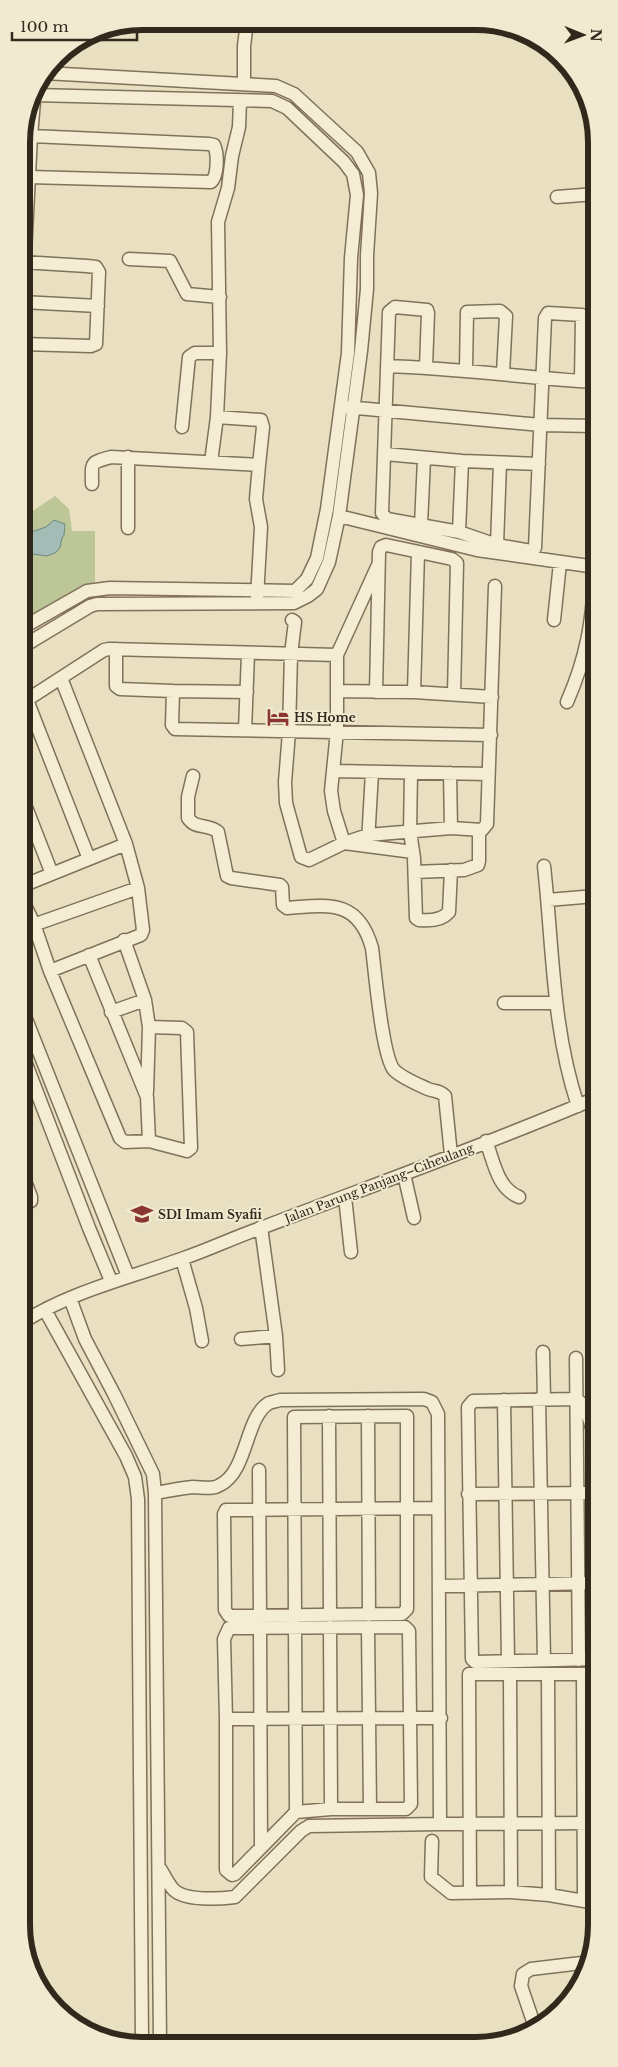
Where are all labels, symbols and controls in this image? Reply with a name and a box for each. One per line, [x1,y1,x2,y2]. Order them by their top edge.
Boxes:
scale bar [12,10,138,42]
north arrow [558,10,608,60]
text: 100 m [20,17,69,36]
text: N [587,28,605,42]
hotel icon: HS Home [265,704,291,730]
place label: HS Home [294,710,356,725]
street label: Jalan Parung Panjang–Ciheulang [281,1140,476,1227]
school or university icon: SDI Imam Syafii [129,1201,155,1227]
place label: SDI Imam Syafii [158,1207,262,1222]

